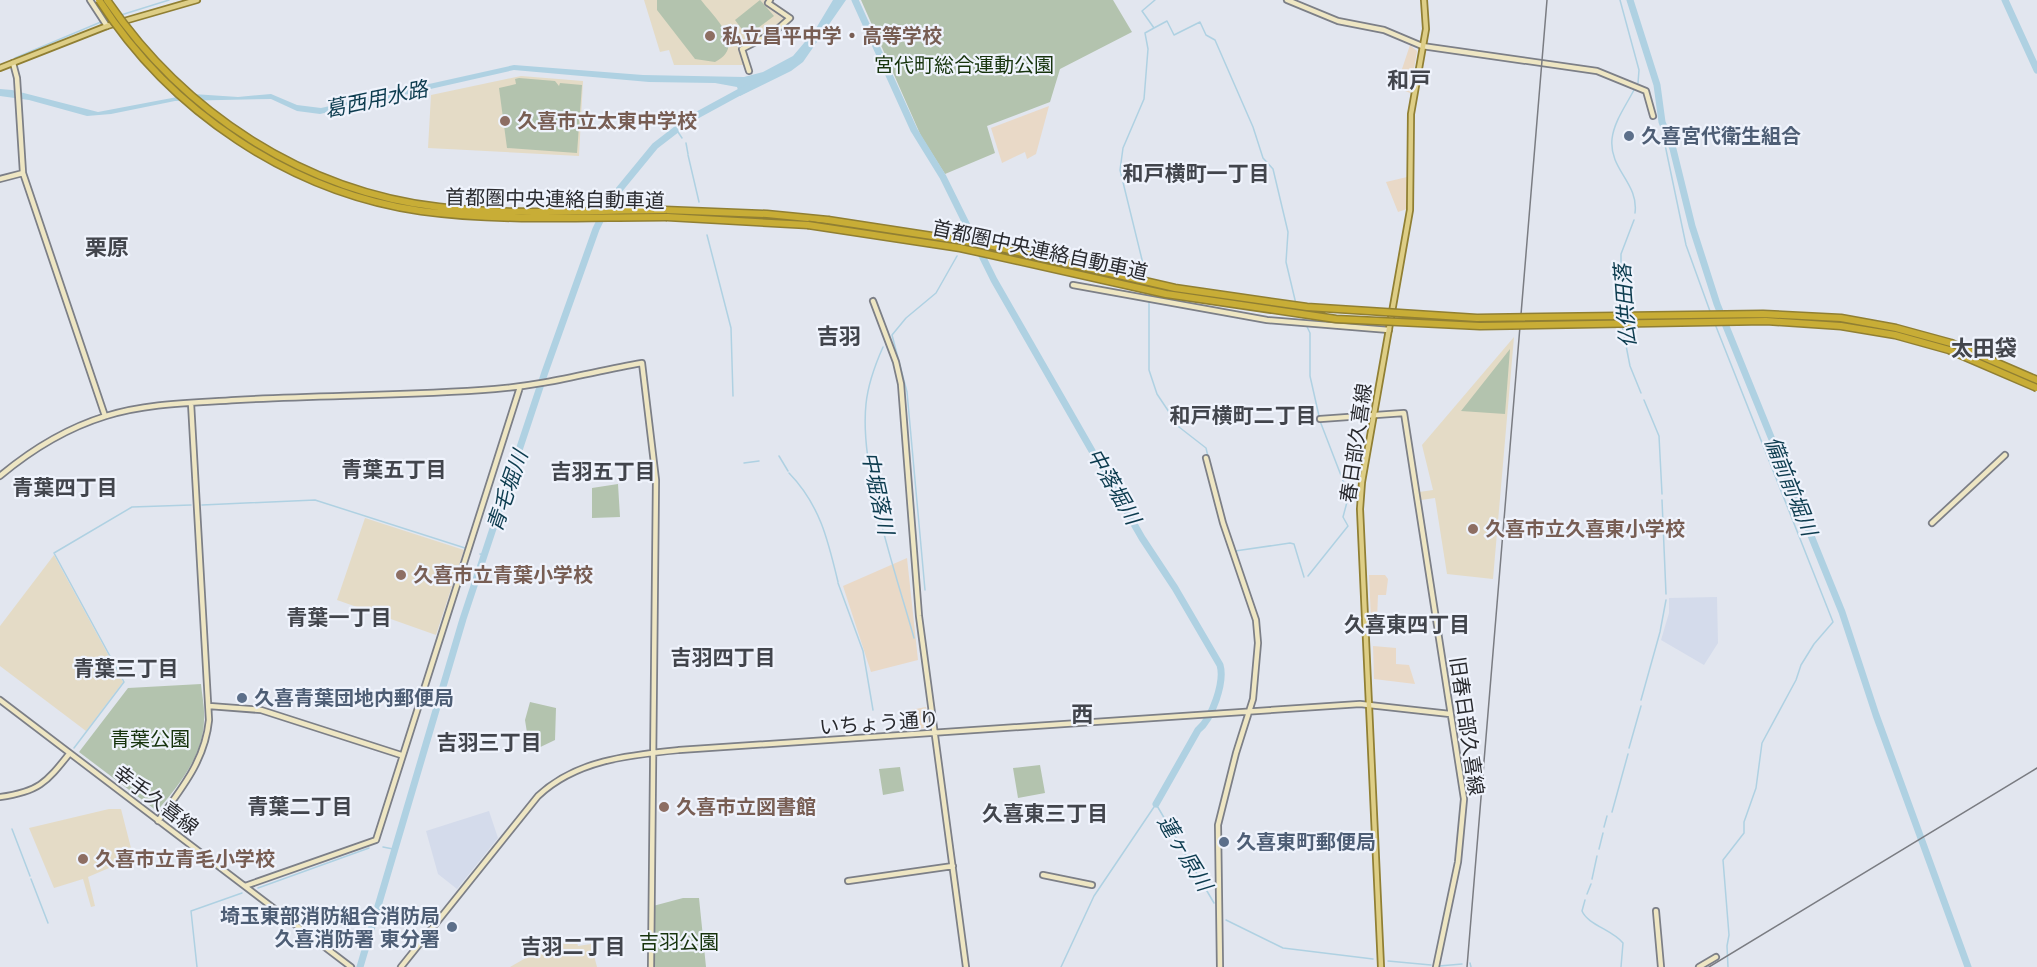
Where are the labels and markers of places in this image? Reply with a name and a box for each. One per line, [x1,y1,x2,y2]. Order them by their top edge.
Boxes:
place label: 私立昌平中学・高等学校 [722,24,942,48]
marker: 私立昌平中学・高等学校 [703,29,717,43]
place label: 久喜市立太東中学校 [517,109,697,133]
marker: 久喜市立太東中学校 [498,114,512,128]
place label: 久喜宮代衛生組合 [1641,124,1801,148]
marker: 久喜宮代衛生組合 [1622,129,1636,143]
place label: 久喜市立久喜東小学校 [1485,517,1685,541]
marker: 久喜市立久喜東小学校 [1466,522,1480,536]
place label: 久喜市立青葉小学校 [413,563,593,587]
marker: 久喜市立青葉小学校 [394,568,408,582]
place label: 久喜青葉団地内郵便局 [254,686,454,710]
marker: 久喜青葉団地内郵便局 [235,691,249,705]
place label: 久喜市立図書館 [676,795,816,819]
marker: 久喜市立図書館 [657,800,671,814]
place label: 久喜東町郵便局 [1236,830,1376,854]
marker: 久喜東町郵便局 [1217,835,1231,849]
place label: 久喜市立青毛小学校 [95,847,275,871]
marker: 久喜市立青毛小学校 [76,852,90,866]
place label: 埼玉東部消防組合消防局 久喜消防署 東分署 [220,904,440,951]
marker: 埼玉東部消防組合消防局 久喜消防署 東分署 [445,920,459,934]

